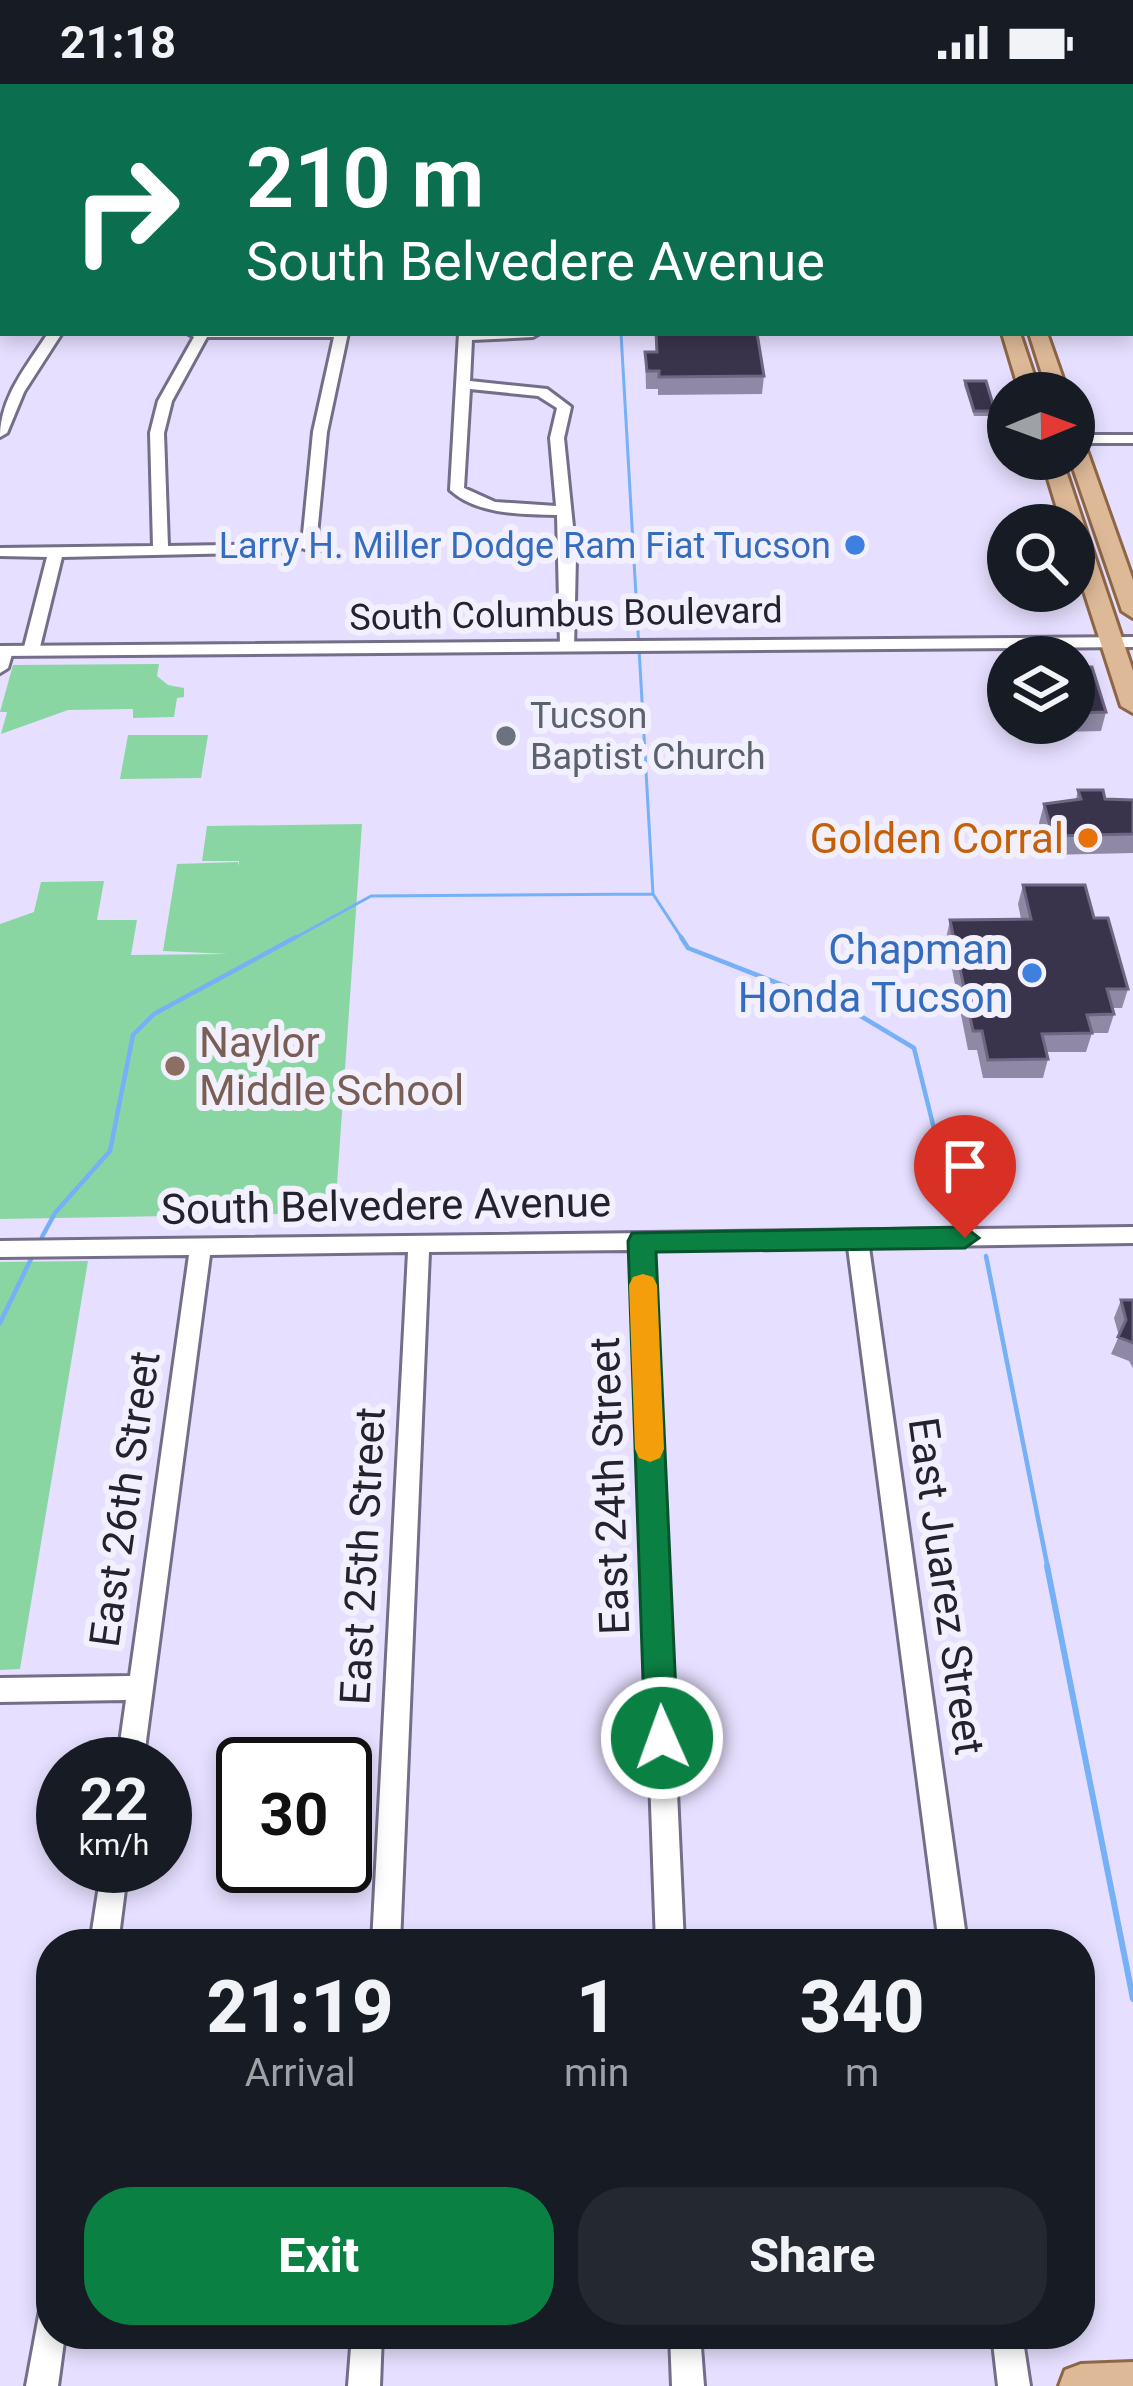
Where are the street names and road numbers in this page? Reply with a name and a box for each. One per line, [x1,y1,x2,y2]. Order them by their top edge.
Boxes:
street label: South Columbus Boulevard [349,589,783,639]
street label: South Belvedere Avenue [161,1177,611,1234]
street label: East 24th Street [580,1336,639,1636]
street label: East 26th Street [80,1348,169,1650]
street label: East 25th Street [330,1406,395,1706]
street label: East Juarez Street [899,1414,994,1758]

